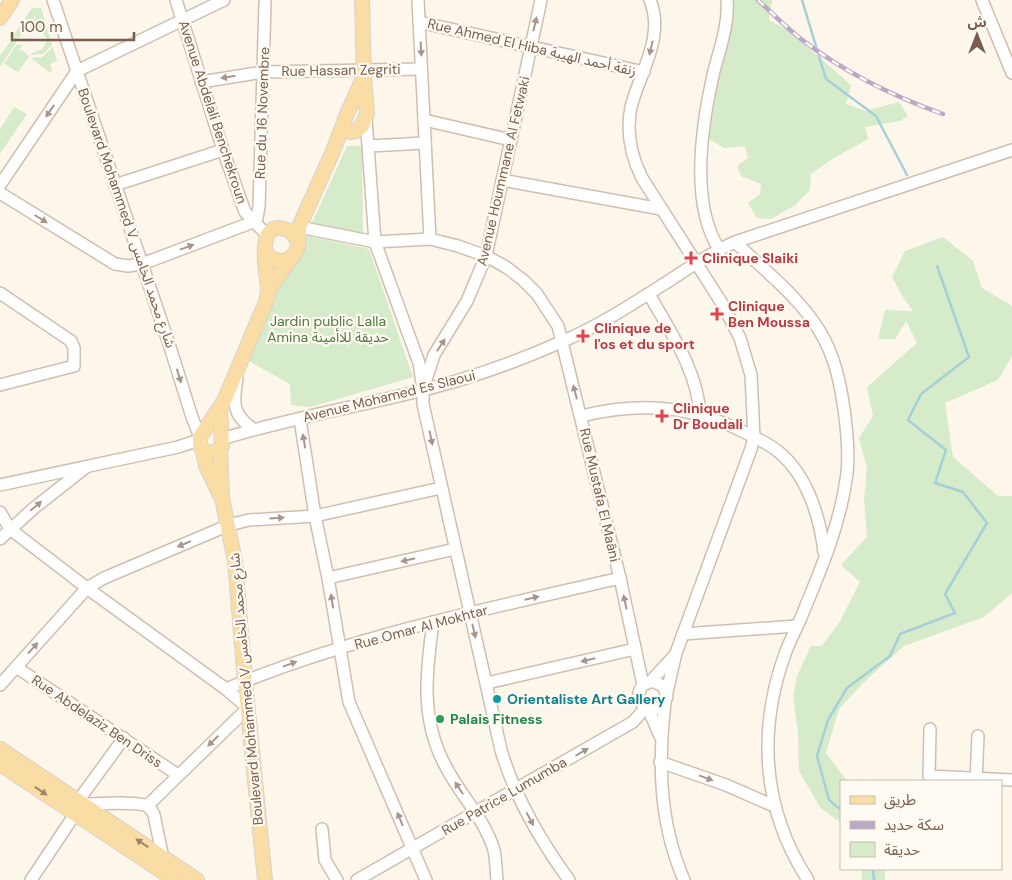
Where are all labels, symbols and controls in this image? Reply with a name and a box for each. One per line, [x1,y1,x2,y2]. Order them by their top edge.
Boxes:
scale bar [12,10,135,42]
north arrow [952,10,1002,60]
text: ش [967,13,987,31]
street label: Rue Ahmed El Hiba زنقة أحمد الهيبة [426,14,638,80]
one-way arrow [531,16,539,31]
text: 100 m [20,17,63,37]
street label: Avenue Abdelali Benchekroun [175,18,251,206]
one-way arrow [647,40,655,55]
one-way arrow [417,41,425,57]
street label: Rue du 16 Novembre [251,47,273,179]
street label: Rue Hassan Zegriti [281,60,401,80]
one-way arrow [220,74,236,82]
street label: Avenue Hoummane Al Fetwaki [472,74,534,268]
street label: Boulevard Mohammed V شارع محمد الخامس [72,86,180,351]
one-way arrow [45,104,55,118]
one-way arrow [35,214,48,223]
one-way arrow [180,243,195,250]
place label: Clinique Slaiki [702,249,798,267]
marker: Clinique Slaiki [684,251,698,265]
place label: Clinique Ben Moussa [728,297,810,331]
marker: Clinique Ben Moussa [710,307,724,321]
park label: Jardin public Lalla Amina حديقة للاأمينة [267,312,389,346]
place label: Clinique de l'os et du sport [594,319,695,353]
marker: Clinique de l'os et du sport [576,329,590,343]
one-way arrow [436,339,446,352]
street label: Avenue Mohamed Es Slaoui [301,366,477,426]
one-way arrow [176,369,184,384]
one-way arrow [571,385,579,400]
place label: Clinique Dr Boudali [673,399,743,433]
marker: Clinique Dr Boudali [655,409,669,423]
street label: Rue Mustafa El Maâni [576,426,624,564]
one-way arrow [427,431,435,447]
one-way arrow [299,432,307,448]
one-way arrow [29,501,42,512]
one-way arrow [269,514,285,522]
one-way arrow [177,540,191,548]
street label: Boulevard Mohammed V شارع محمد الخامس [225,552,269,826]
one-way arrow [400,556,415,564]
one-way arrow [327,592,335,608]
one-way arrow [524,594,539,602]
one-way arrow [621,594,629,609]
street label: Rue Omar Al Mokhtar [352,601,490,653]
one-way arrow [470,623,478,638]
one-way arrow [27,643,39,655]
one-way arrow [580,656,595,664]
one-way arrow [283,660,298,667]
street label: Rue Abdelaziz Ben Driss [28,671,166,771]
place label: Orientaliste Art Gallery [507,690,666,708]
marker: Orientaliste Art Gallery [491,693,503,705]
place label: Palais Fitness [450,710,543,728]
marker: Palais Fitness [434,713,446,725]
one-way arrow [207,735,219,747]
one-way arrow [575,747,588,756]
street label: Rue Patrice Lumumba [438,753,570,839]
one-way arrow [699,774,714,782]
legend [840,780,1002,870]
one-way arrow [454,781,464,795]
one-way arrow [34,786,47,795]
text: طريق [884,790,916,810]
one-way arrow [395,812,403,826]
one-way arrow [526,812,534,827]
text: سكة حديد [884,815,944,835]
one-way arrow [135,839,149,848]
text: حديقة [884,840,920,860]

